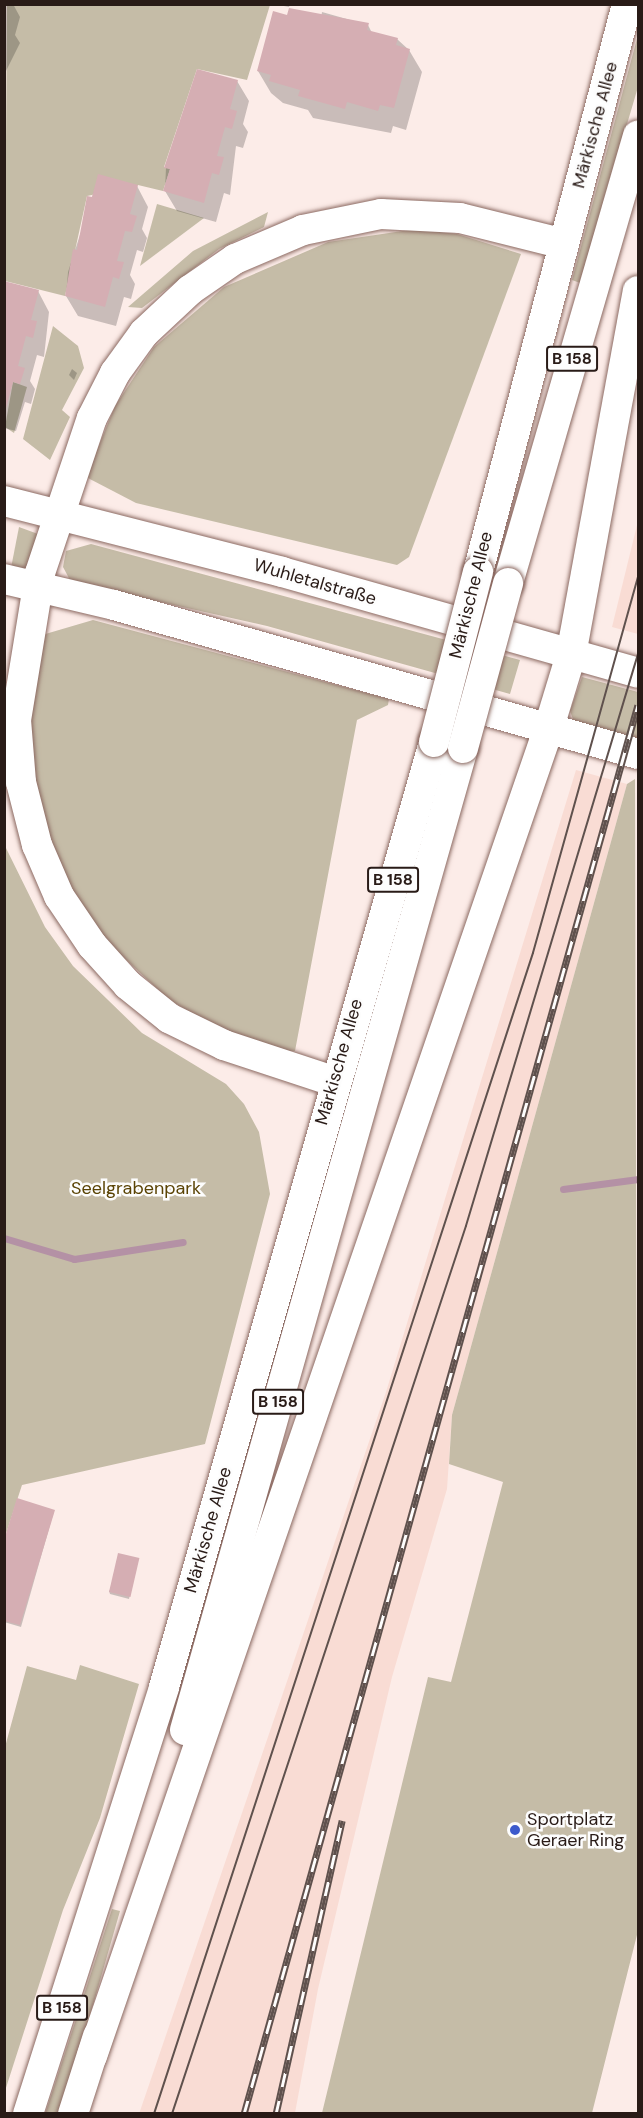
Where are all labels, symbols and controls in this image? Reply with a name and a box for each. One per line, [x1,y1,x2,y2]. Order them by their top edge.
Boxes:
street label: Märkische Allee [568,59,622,191]
road number: B 158 [545,346,599,372]
street label: Märkische Allee [445,529,497,661]
street label: Wuhletalstraße [251,554,379,610]
road number: B 158 [366,867,420,893]
street label: Märkische Allee [311,996,367,1128]
park label: Seelgrabenpark [71,1177,201,1199]
road number: B 158 [251,1389,305,1415]
street label: Märkische Allee [180,1464,236,1596]
place label: Sportplatz Geraer Ring [527,1809,624,1852]
marker: Sportplatz Geraer Ring [508,1823,522,1837]
road number: B 158 [35,1995,89,2021]

